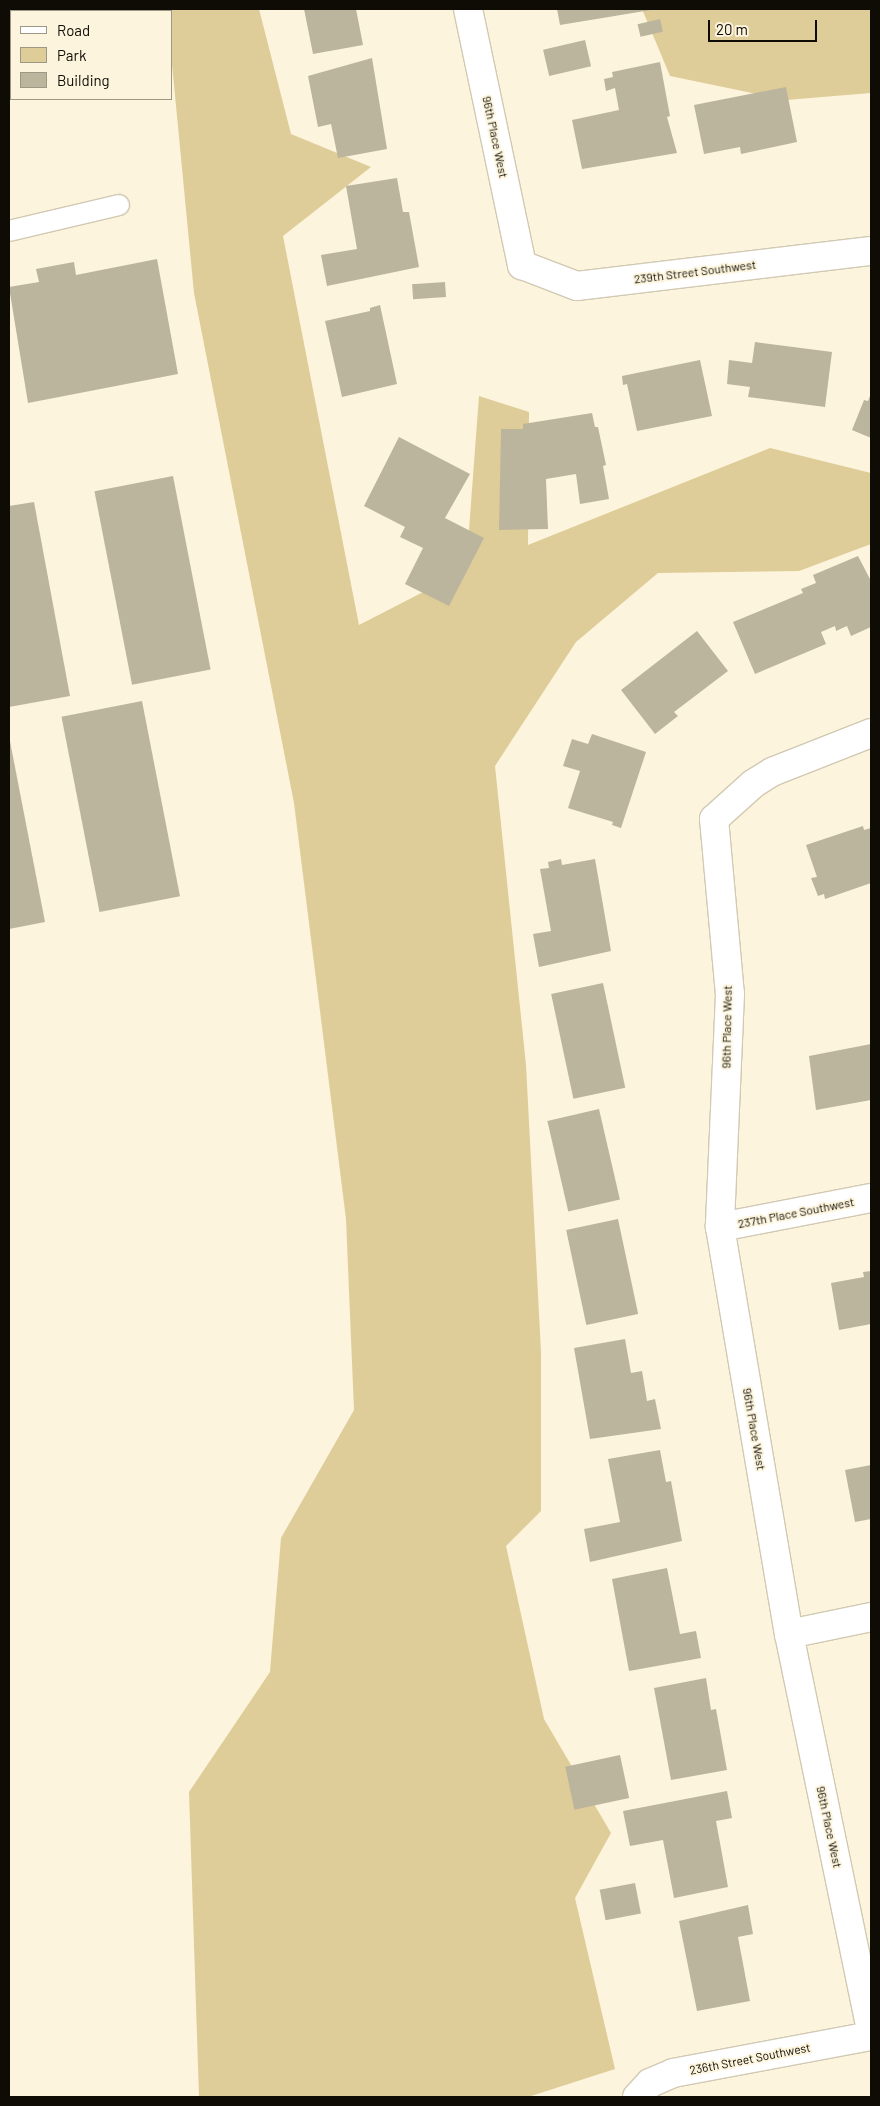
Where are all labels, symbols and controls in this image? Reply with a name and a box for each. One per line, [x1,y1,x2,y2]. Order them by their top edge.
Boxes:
legend [10,10,172,100]
scale bar [710,10,819,42]
text: 20 m [716,20,748,38]
text: Road [57,21,90,39]
text: Park [57,46,86,64]
text: Building [57,71,110,89]
street label: 96th Place West [479,95,511,179]
street label: 239th Street Southwest [633,257,757,287]
street label: 96th Place West [719,985,735,1069]
street label: 237th Place Southwest [737,1195,855,1231]
street label: 96th Place West [740,1387,768,1471]
street label: 96th Place West [813,1785,845,1869]
street label: 236th Street Southwest [688,2040,812,2078]

